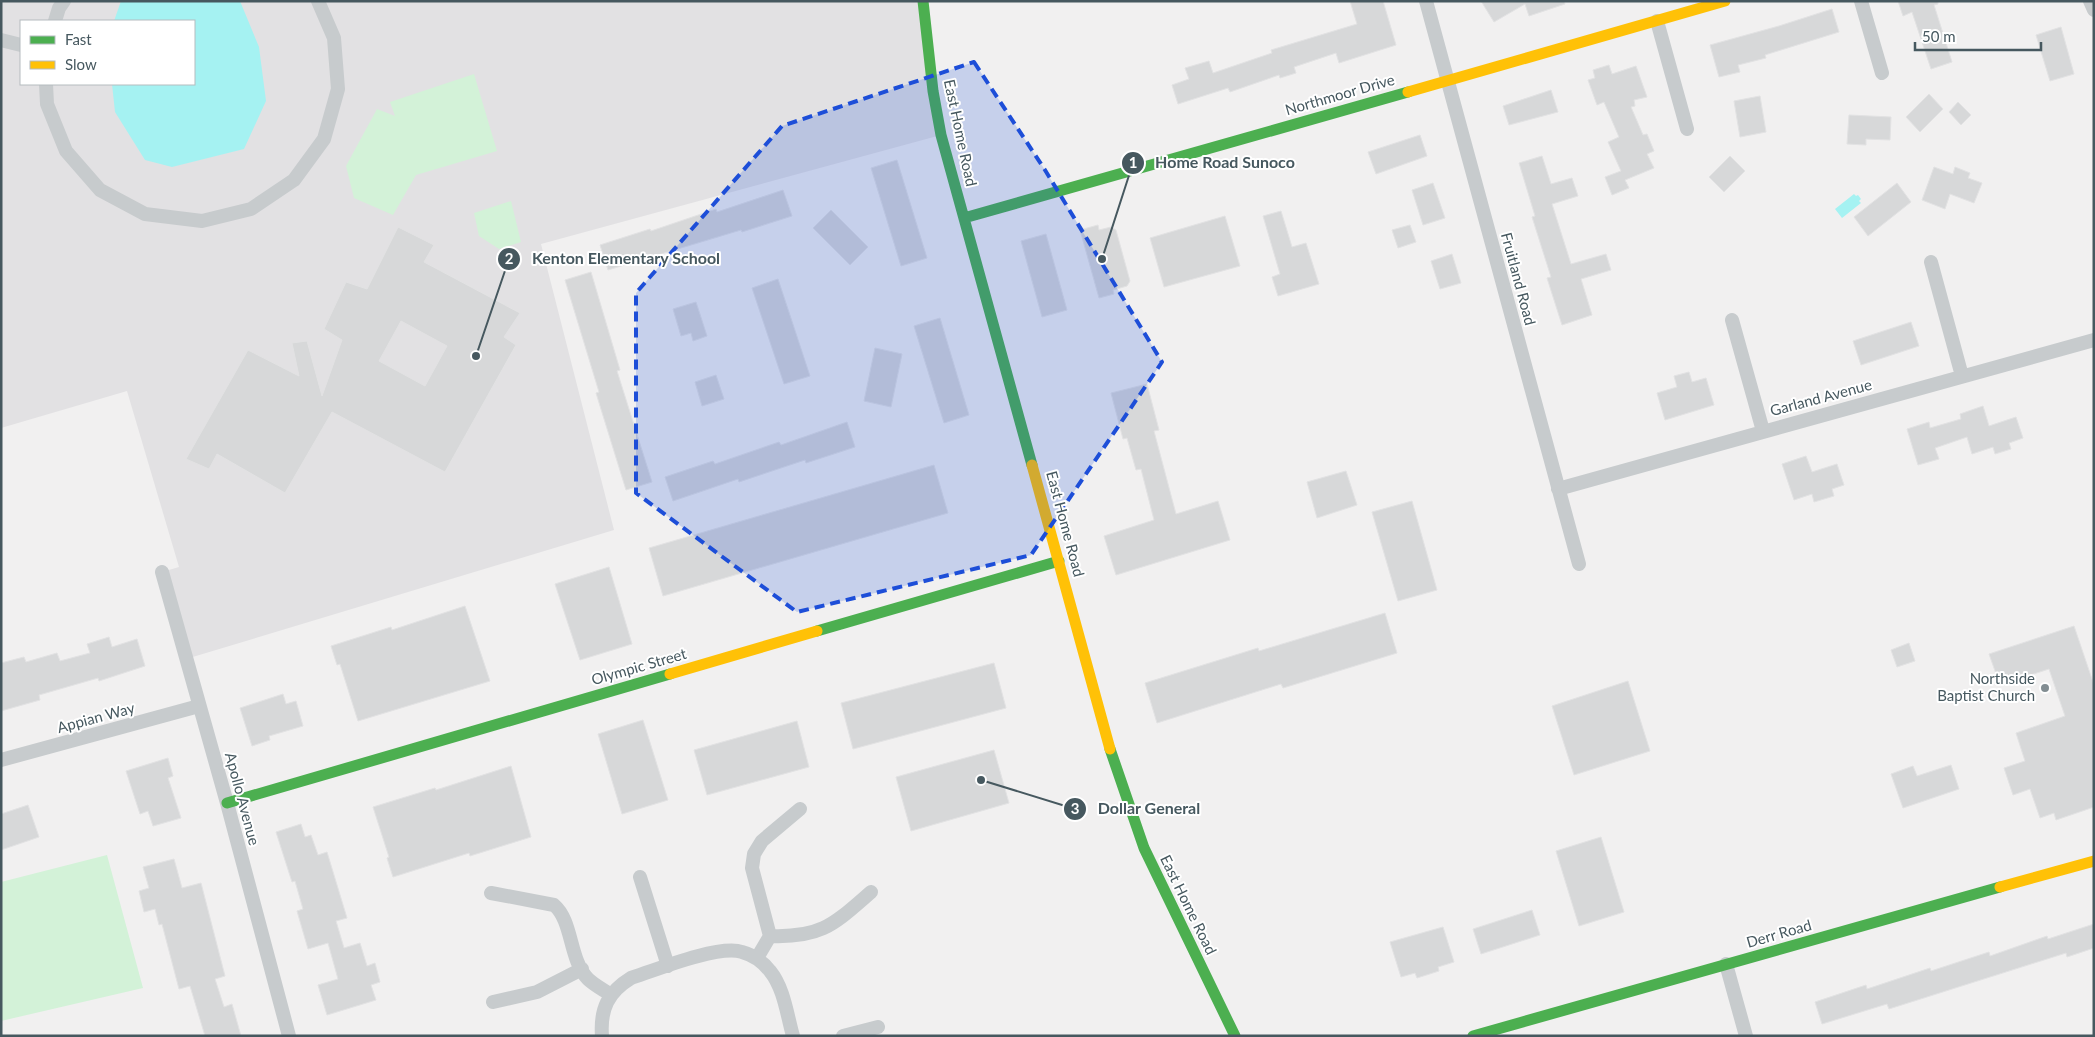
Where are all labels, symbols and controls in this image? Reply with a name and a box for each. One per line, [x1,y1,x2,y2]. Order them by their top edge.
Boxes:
legend [20,20,195,85]
scale bar [1915,20,2041,52]
text: 50 m [1922,27,1956,45]
text: Fast [65,30,92,48]
text: Slow [65,55,97,73]
street label: Northmoor Drive [1283,70,1397,118]
street label: East Home Road [941,78,981,188]
callout: Home Road Sunoco [1120,147,1305,178]
text: Home Road Sunoco [1155,152,1295,171]
text: 1 [1129,153,1137,171]
street label: Fruitland Road [1498,230,1540,327]
callout: Kenton Elementary School [497,243,730,274]
text: Kenton Elementary School [532,248,720,267]
text: 2 [505,249,514,267]
street label: Garland Avenue [1768,375,1874,419]
street label: East Home Road [1043,469,1089,579]
street label: Olympic Street [589,644,689,688]
place label: Northside Baptist Church [1937,669,2035,704]
marker: Northside Baptist Church [2039,682,2051,694]
street label: Appian Way [55,698,137,736]
street label: Apollo Avenue [222,750,264,847]
callout: Dollar General [1062,793,1210,824]
text: Dollar General [1098,798,1200,817]
text: 3 [1071,799,1079,817]
street label: East Home Road [1157,852,1221,957]
street label: Derr Road [1744,915,1813,951]

